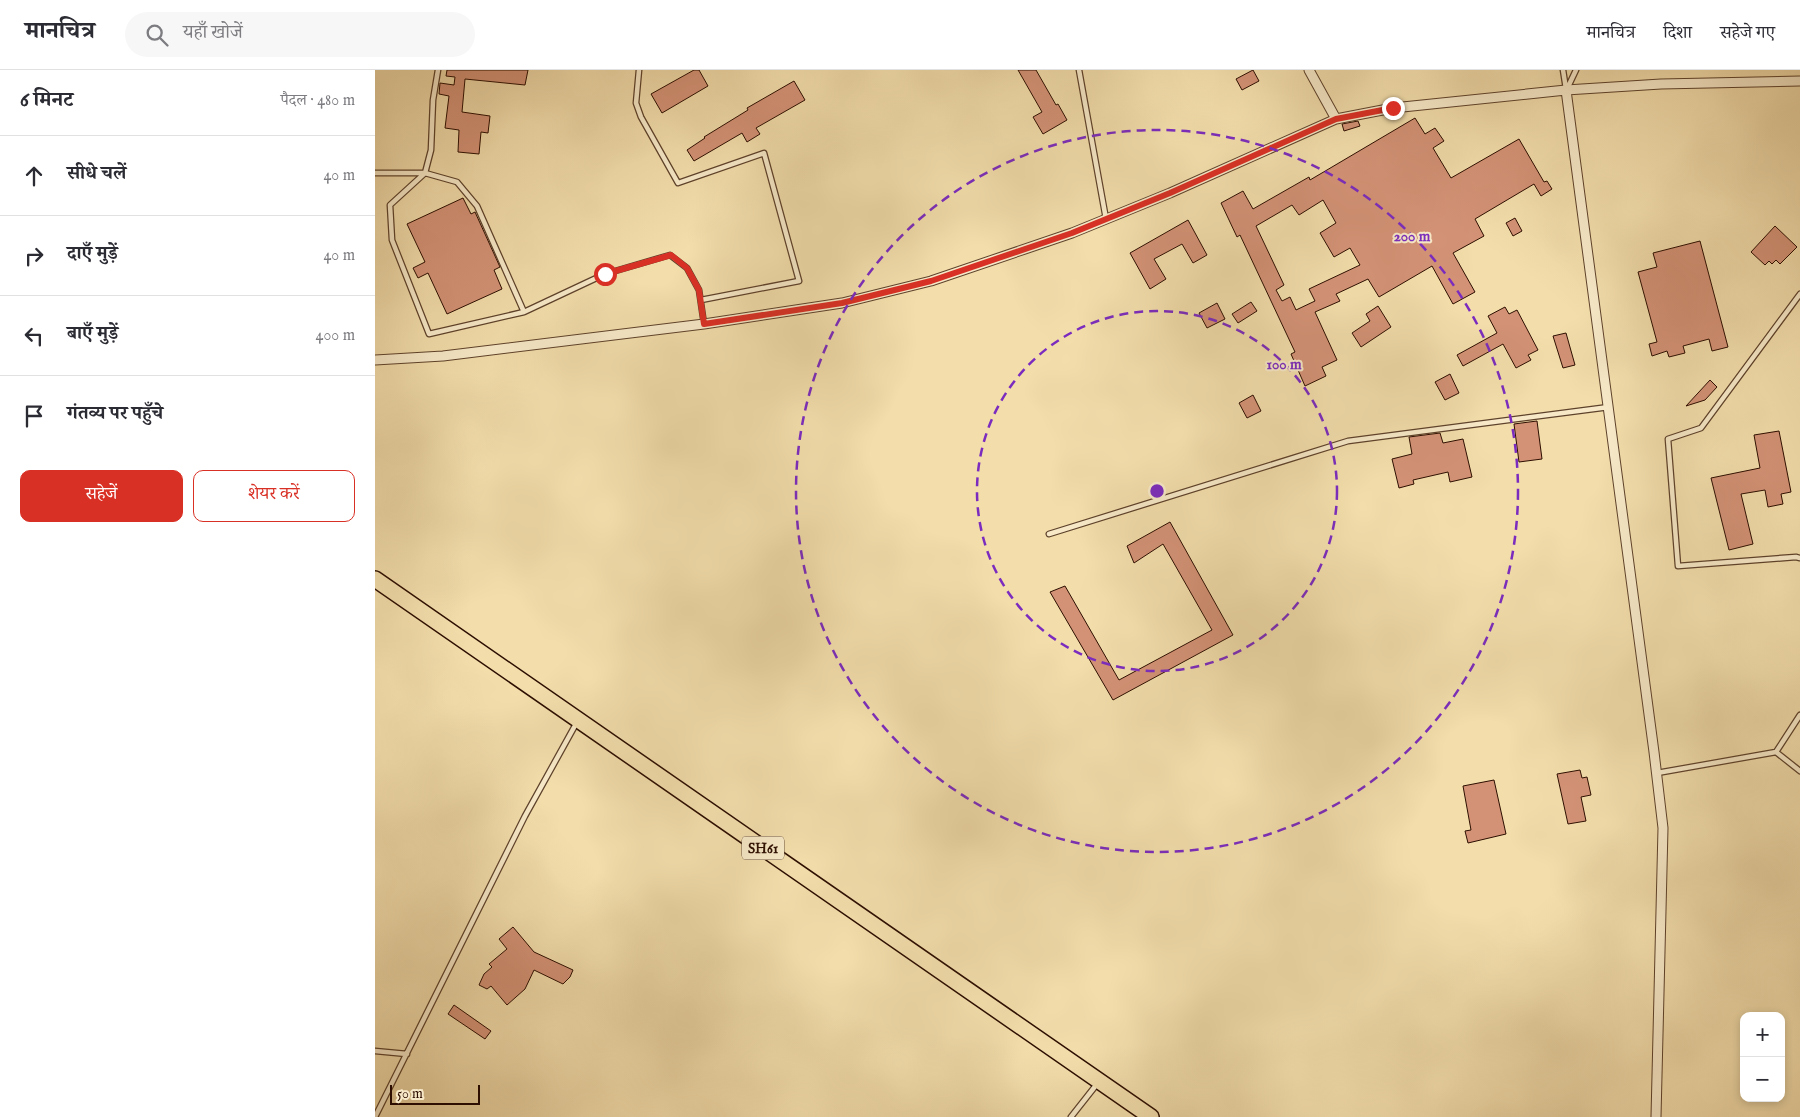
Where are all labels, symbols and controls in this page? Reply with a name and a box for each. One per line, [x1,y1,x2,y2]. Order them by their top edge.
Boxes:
search box [125,12,475,57]
text: मानचित्र [25,16,95,47]
icon: search [143,21,171,49]
text: यहाँ खोजें [183,21,243,45]
text: मानचित्र [1586,22,1635,45]
text: दिशा [1663,22,1692,45]
text: सहेजे गए [1720,22,1775,45]
text: 6 मिनट [20,87,73,114]
text: पैदल · 480 m [280,91,355,111]
route end [1382,97,1405,120]
icon: ahead [20,162,48,190]
text: सीधे चलें [67,162,126,186]
text: 40 m [323,166,355,186]
text: 200 m [1394,227,1431,246]
icon: right [20,242,48,270]
text: दाएँ मुड़ें [67,242,118,266]
text: 40 m [323,246,355,266]
route start [594,263,617,286]
icon: left [20,322,48,350]
text: बाएँ मुड़ें [67,322,118,346]
text: 400 m [316,326,355,346]
text: 100 m [1266,355,1302,374]
icon: arrive [20,402,48,430]
text: गंतव्य पर पहुँचे [67,402,163,426]
button: सहेजें [20,470,183,522]
button: शेयर करें [193,470,355,522]
centre of rings [1148,482,1166,500]
road number: SH61 [742,836,784,860]
map controls [1740,1012,1785,1102]
button: + [1740,1012,1785,1057]
button: − [1740,1057,1785,1102]
scale bar [390,1082,480,1105]
text: 50 m [397,1085,423,1103]

